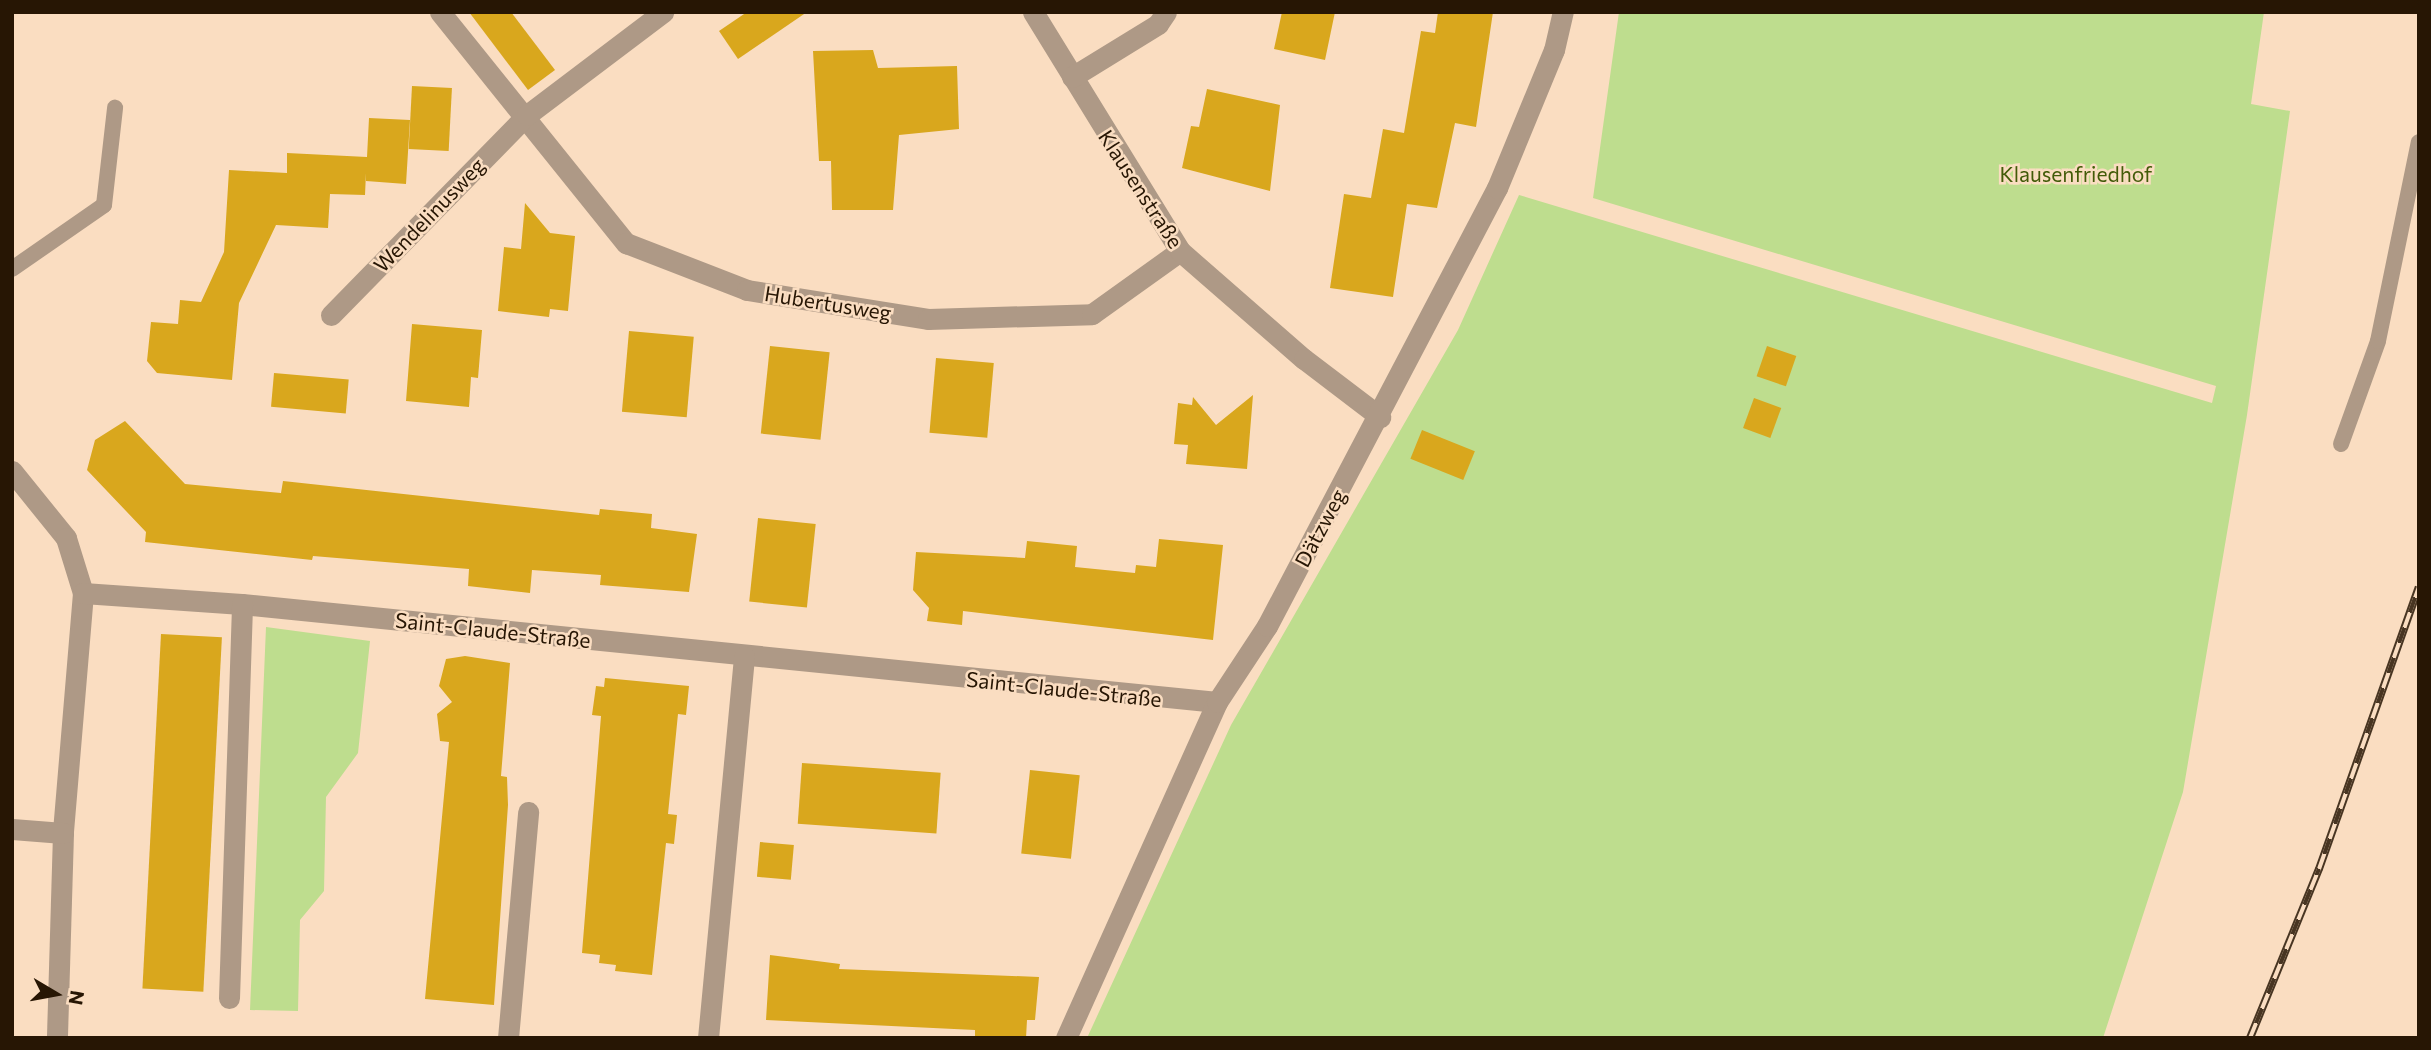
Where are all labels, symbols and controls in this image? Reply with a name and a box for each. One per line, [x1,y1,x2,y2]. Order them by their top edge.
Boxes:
street label: Klausenstraße [1093,125,1189,253]
street label: Wendelinusweg [368,153,490,277]
park label: Klausenfriedhof [2000,161,2152,187]
street label: Hubertusweg [763,281,893,325]
street label: Dätzweg [1289,485,1351,571]
street label: Saint-Claude-Straße [394,607,592,653]
street label: Saint-Claude-Straße [965,666,1163,712]
north arrow [21,959,91,1029]
text: N [65,989,90,1007]

